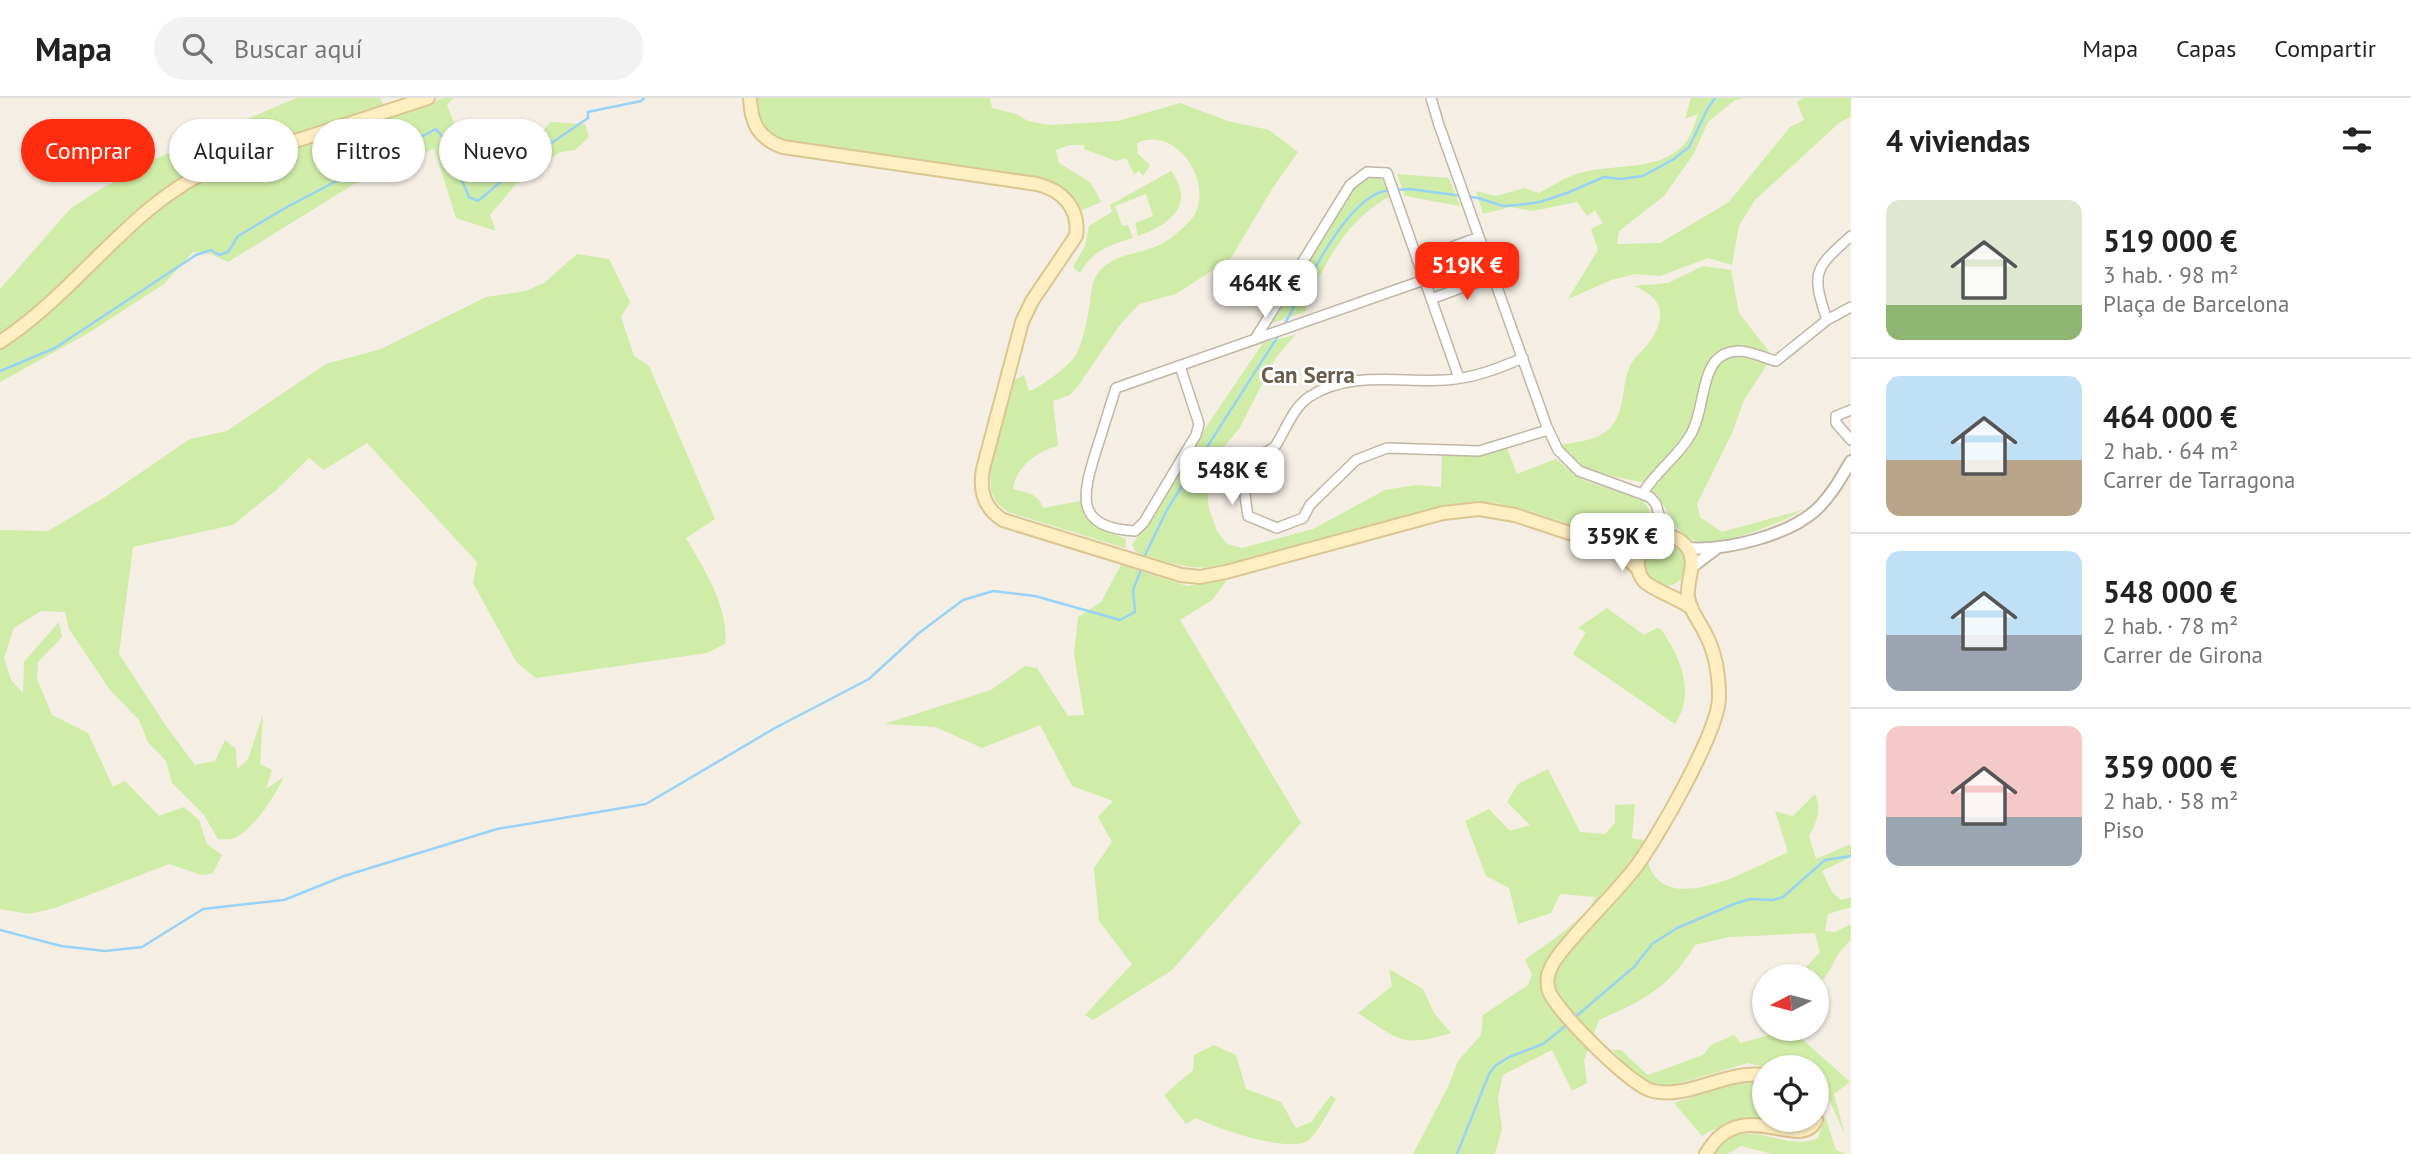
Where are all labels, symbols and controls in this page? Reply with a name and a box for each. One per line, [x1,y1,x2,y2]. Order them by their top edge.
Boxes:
search box [154,17,644,80]
text: Mapa [35,27,112,70]
icon: search [178,29,216,67]
text: Buscar aquí [234,32,362,65]
text: Mapa [2082,33,2138,64]
text: Capas [2176,33,2236,64]
text: Compartir [2274,33,2376,64]
chip: Comprar [21,119,155,182]
chip: Alquilar [169,119,298,182]
chip: Filtros [312,119,425,182]
chip: Nuevo [439,119,552,182]
text: 4 viviendas [1886,121,2030,160]
icon: filters [2338,121,2376,159]
text: 519 000 € [2103,221,2237,260]
icon: home [1942,228,2026,312]
pin: 519K € [1410,242,1524,302]
text: 519K € [1431,250,1503,279]
pin: 464K € [1208,260,1322,320]
text: 3 hab. · 98 m² [2103,260,2238,289]
text: 464K € [1229,268,1301,297]
text: Plaça de Barcelona [2103,289,2289,318]
district label: Can Serra [1261,360,1355,389]
text: 464 000 € [2103,397,2237,436]
icon: home [1942,404,2026,488]
text: 2 hab. · 64 m² [2103,436,2238,465]
pin: 548K € [1175,448,1289,507]
text: 548K € [1196,455,1268,484]
text: Carrer de Tarragona [2103,465,2295,494]
pin: 359K € [1565,514,1679,573]
text: 359K € [1586,521,1658,550]
text: 548 000 € [2103,572,2237,611]
icon: home [1942,579,2026,663]
text: 2 hab. · 78 m² [2103,611,2238,640]
text: Carrer de Girona [2103,640,2263,669]
text: 359 000 € [2103,747,2237,786]
icon: home [1942,754,2026,838]
text: 2 hab. · 58 m² [2103,786,2238,815]
text: Piso [2103,815,2144,844]
north arrow [1752,964,1829,1041]
map controls [1752,964,1829,1132]
button: locate [1752,1055,1829,1132]

